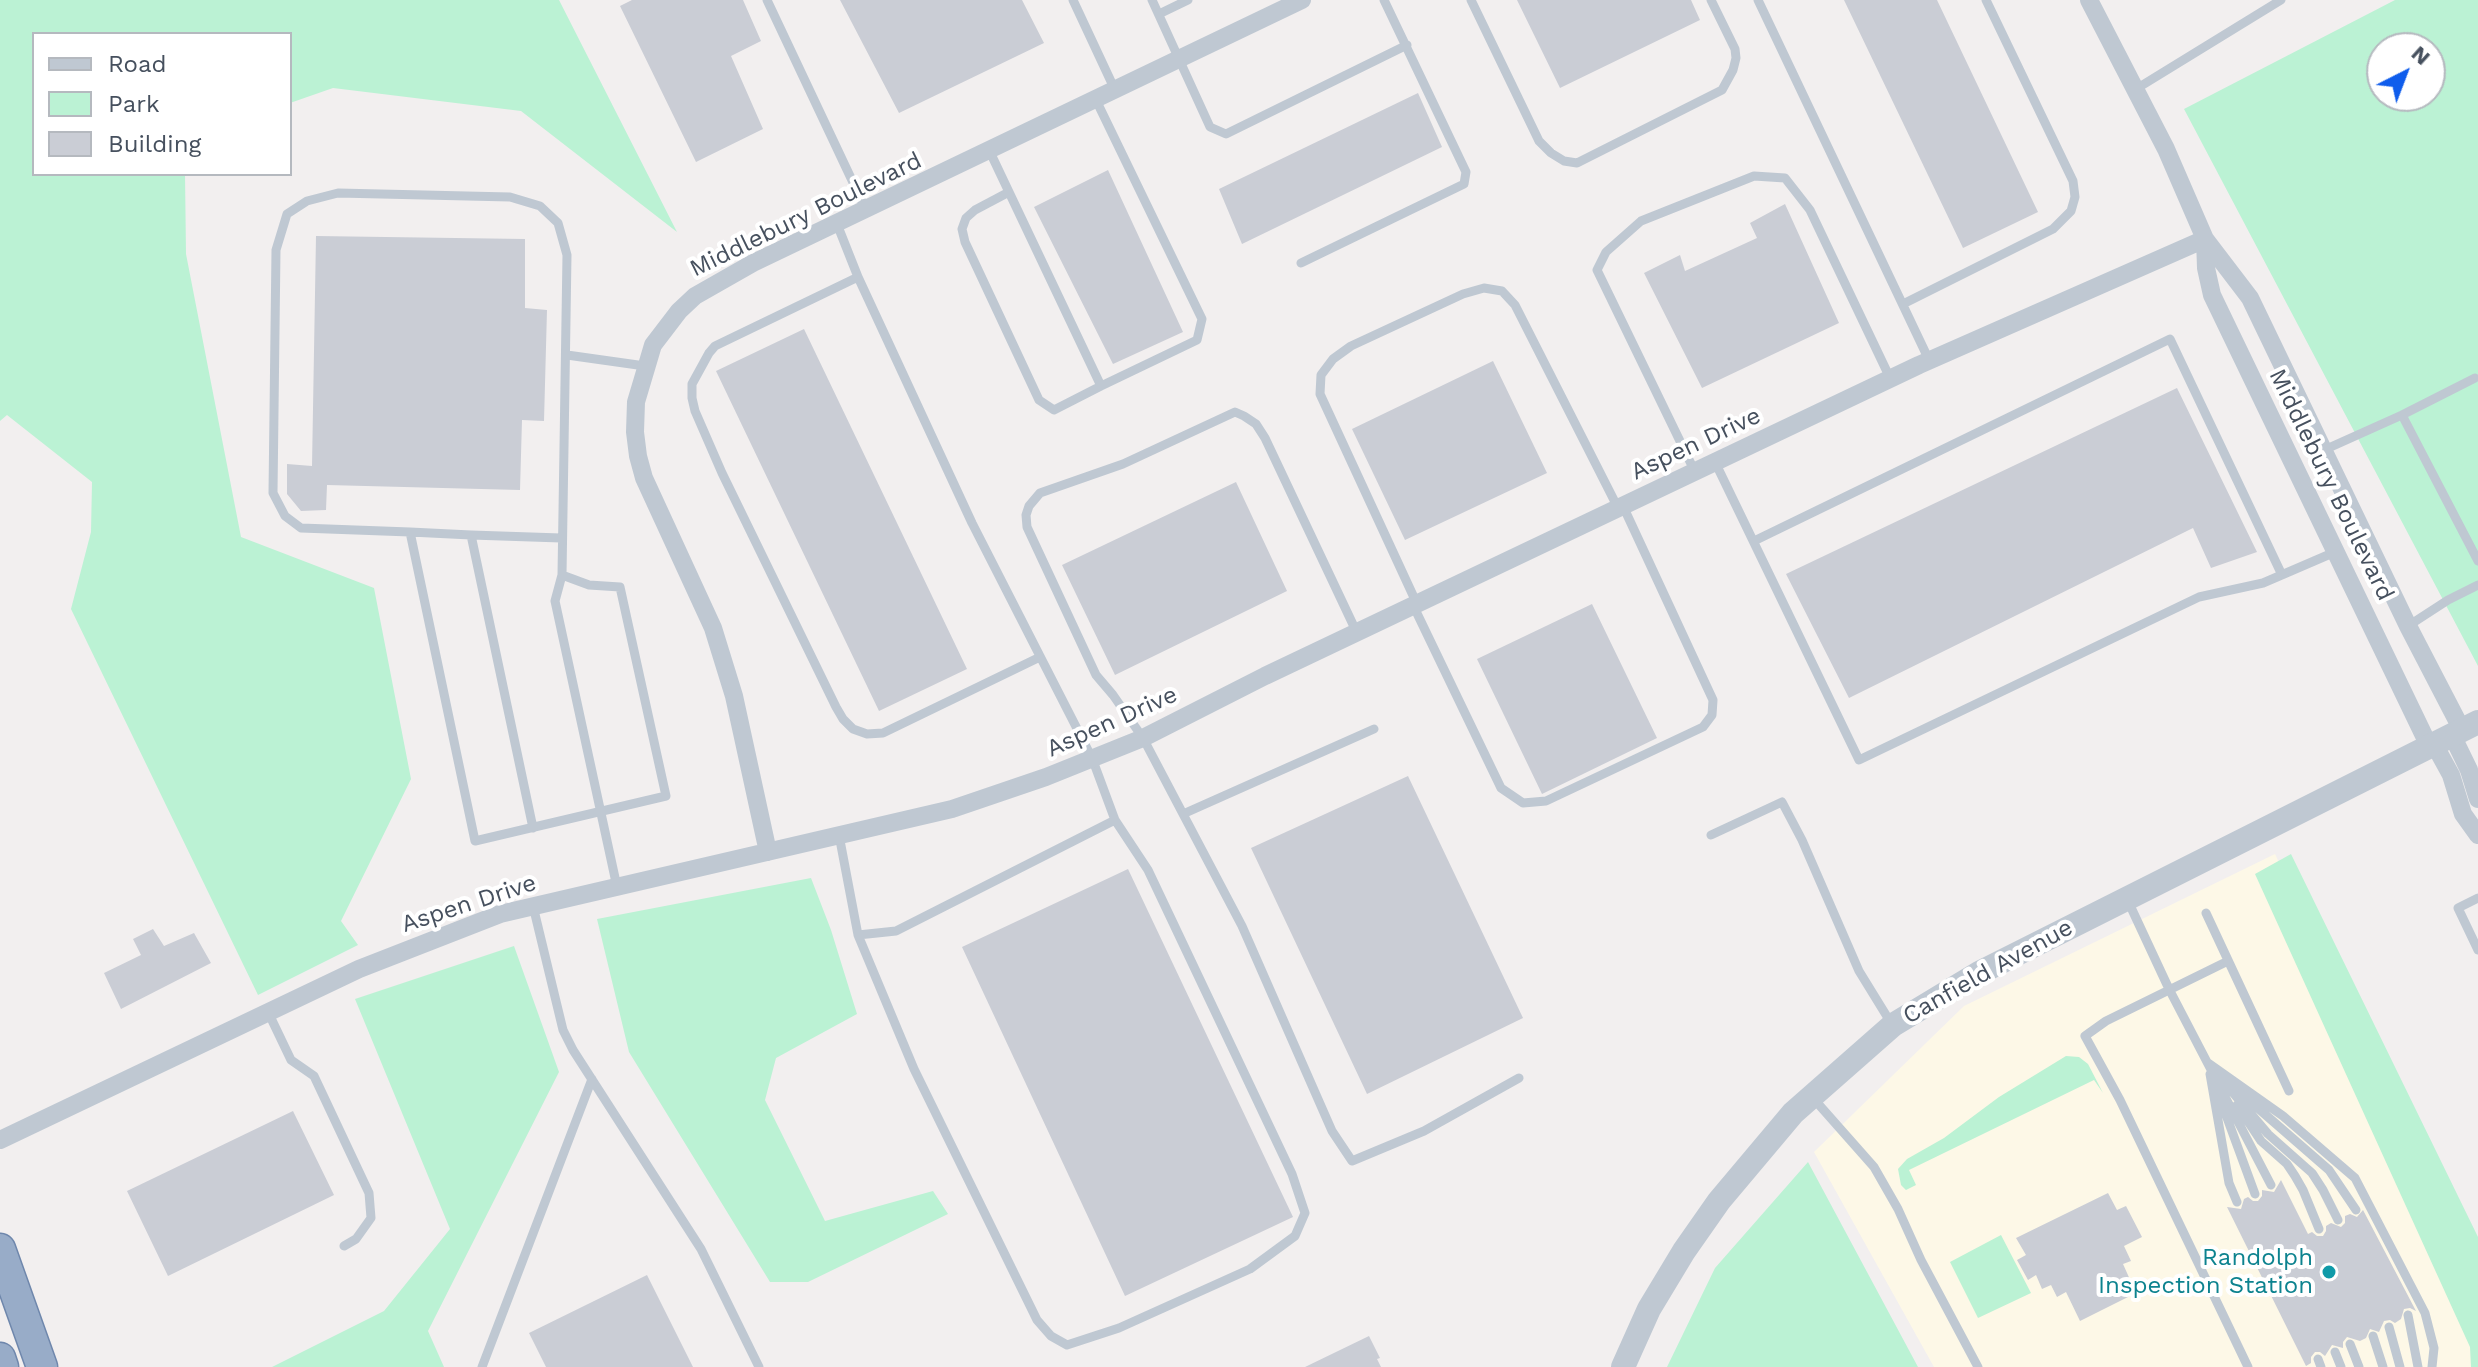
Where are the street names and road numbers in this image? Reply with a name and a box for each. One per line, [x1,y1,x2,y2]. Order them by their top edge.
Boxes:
street label: Middlebury Boulevard [685,146,927,284]
street label: Middlebury Boulevard [2262,364,2400,606]
street label: Aspen Drive [1626,401,1766,487]
street label: Aspen Drive [1042,680,1182,764]
street label: Aspen Drive [398,869,540,939]
street label: Canfield Avenue [1898,913,2078,1031]

